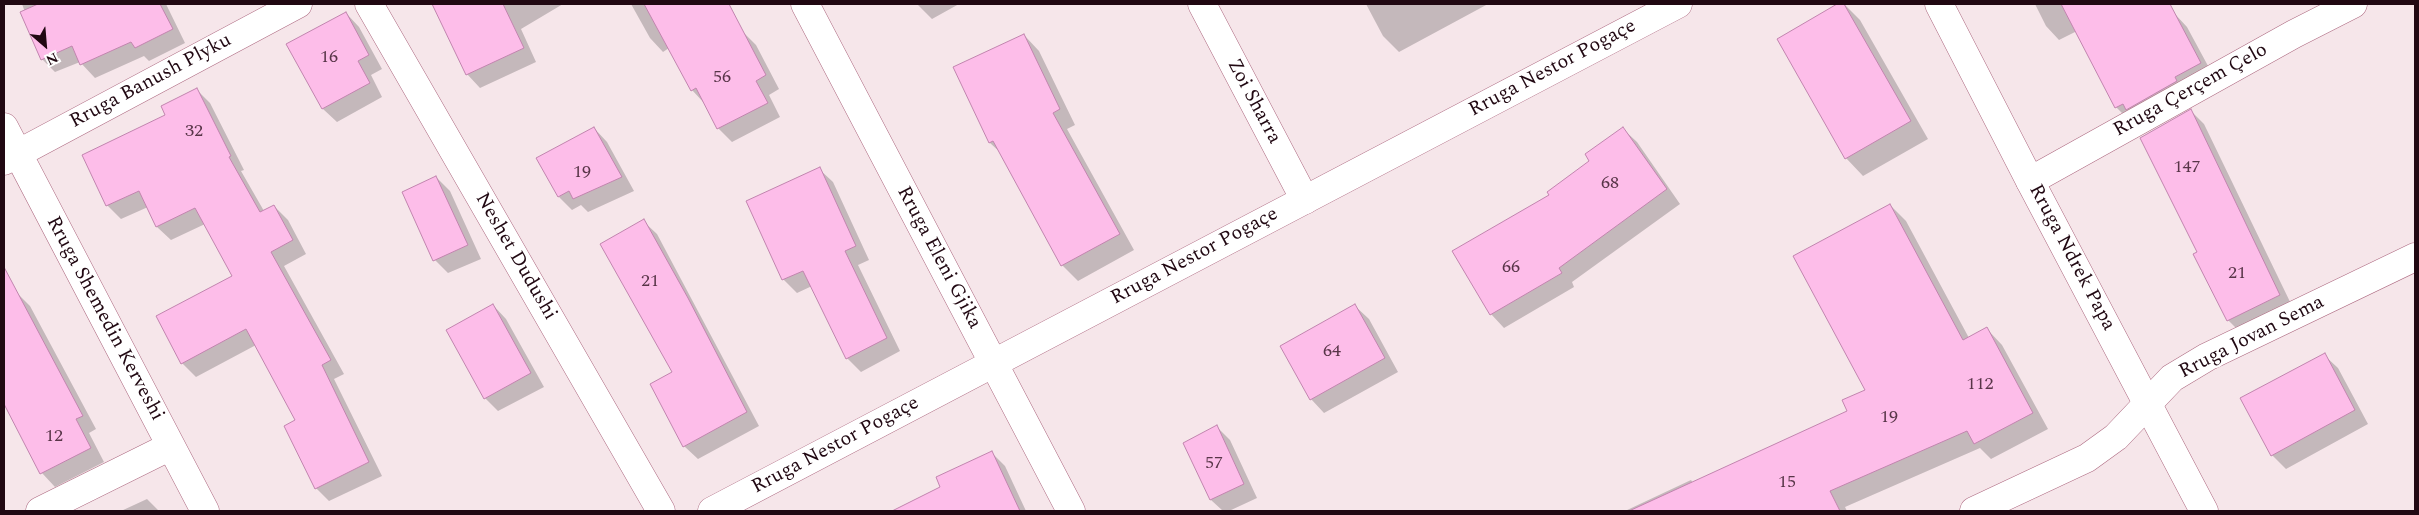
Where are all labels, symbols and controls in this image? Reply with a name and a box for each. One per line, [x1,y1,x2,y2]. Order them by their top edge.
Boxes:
street label: Rruga Nestor Pogaçe [1465,15,1641,123]
north arrow [20,20,70,70]
street label: Rruga Banush Plyku [66,29,236,135]
street label: Rruga Çerçem Çelo [2110,39,2272,143]
text: N [42,47,62,71]
house number: 16 [320,47,338,69]
street label: Zoi Sharra [1221,56,1285,148]
house number: 56 [713,67,731,89]
house number: 32 [185,121,203,143]
house number: 147 [2174,157,2200,179]
house number: 19 [573,162,591,184]
house number: 68 [1601,173,1619,195]
street label: Rruga Ndrek Papa [2022,181,2120,335]
street label: Rruga Eleni Gjika [890,183,986,333]
street label: Neshet Dudushi [469,189,561,325]
street label: Rruga Nestor Pogaçe [1107,203,1283,311]
street label: Rruga Shemedin Kerveshi [40,213,168,425]
house number: 66 [1502,257,1520,279]
house number: 21 [2228,263,2246,285]
house number: 21 [641,271,659,293]
street label: Rruga Jovan Sema [2175,291,2329,385]
house number: 64 [1323,341,1341,363]
house number: 112 [1967,374,1993,396]
street label: Rruga Nestor Pogaçe [748,392,924,500]
house number: 19 [1880,407,1898,429]
house number: 12 [45,426,63,448]
house number: 57 [1205,453,1223,475]
house number: 15 [1778,472,1796,494]

